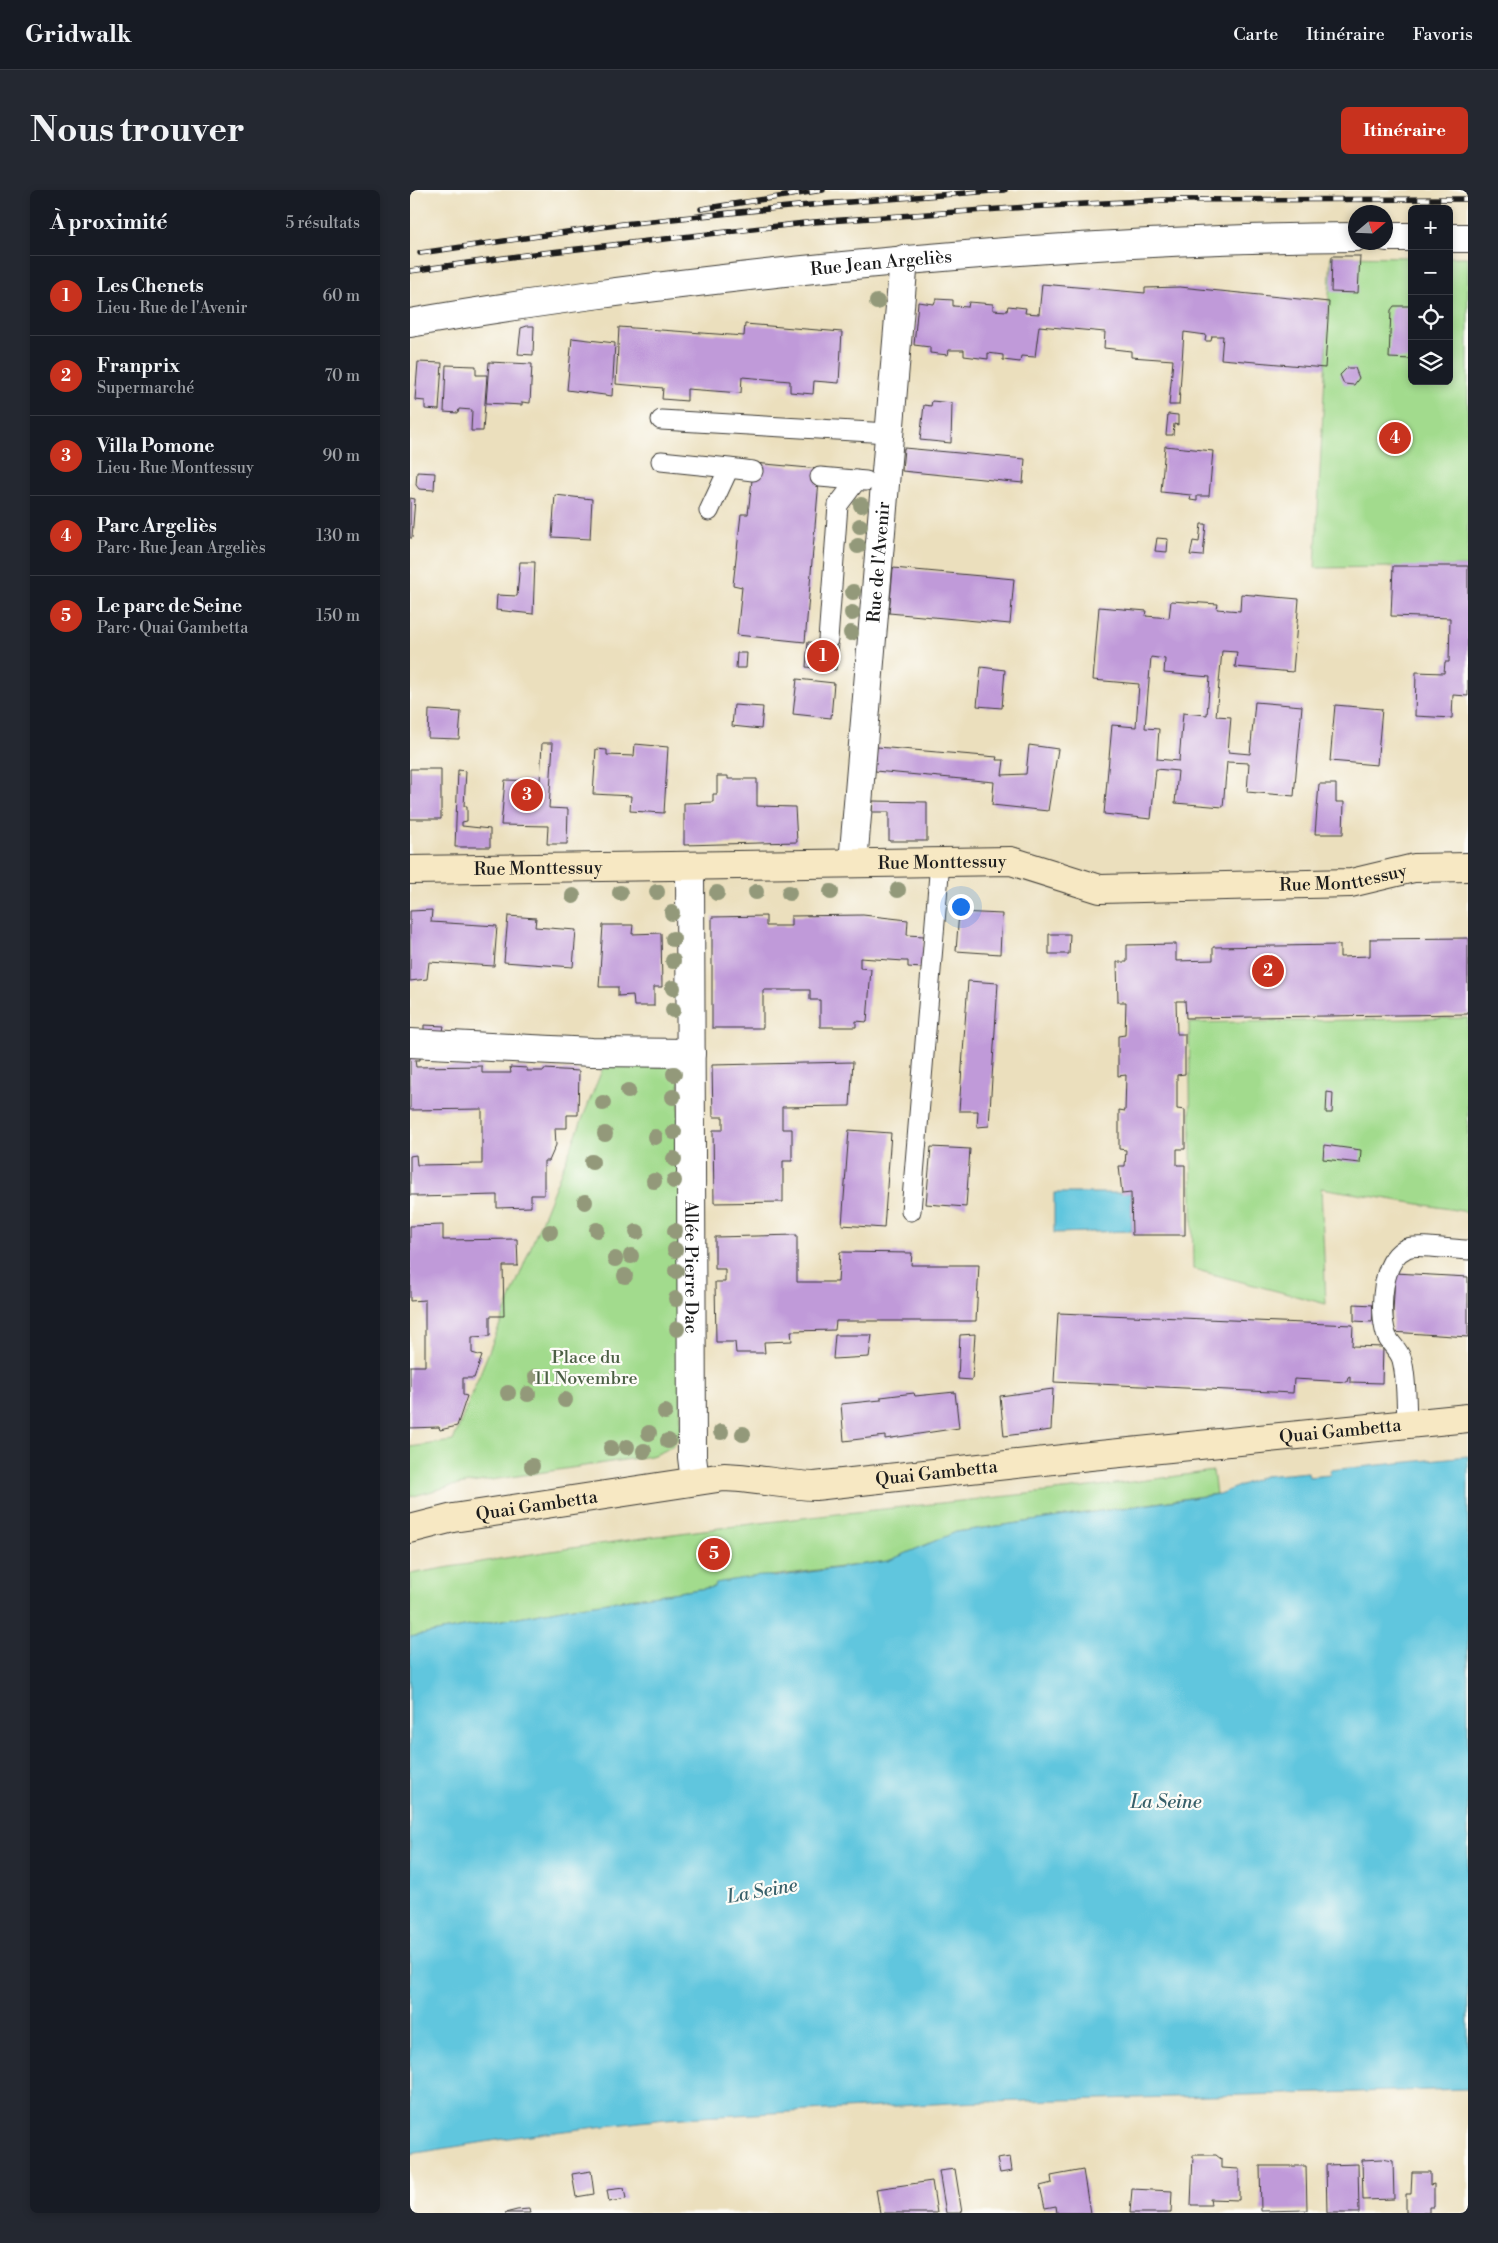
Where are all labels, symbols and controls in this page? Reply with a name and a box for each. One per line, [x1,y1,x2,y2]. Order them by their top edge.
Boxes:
text: Gridwalk [25,20,132,50]
text: Carte [1233,23,1278,46]
text: Itinéraire [1306,23,1385,46]
text: Favoris [1413,23,1473,46]
button: Itinéraire [1341,107,1468,154]
text: Nous trouver [30,109,245,152]
north arrow [1348,205,1393,250]
map controls [1408,205,1453,385]
button: + [1408,205,1453,250]
text: À proximité [50,210,167,236]
text: 5 résultats [285,213,360,233]
street label: Rue Jean Argeliès [809,245,953,281]
button: − [1408,250,1453,295]
text: Les Chenets [97,274,204,298]
text: 1 [62,286,70,306]
text: 60 m [322,286,360,306]
button: locate [1408,295,1453,340]
text: Lieu · Rue de l'Avenir [97,298,247,318]
button: layers [1408,340,1453,385]
text: Franprix [97,354,180,378]
text: 2 [61,366,71,386]
text: 70 m [324,366,360,386]
text: Supermarché [97,378,194,398]
pin: 4 [1379,419,1411,457]
text: Villa Pomone [97,434,215,458]
text: 3 [61,446,71,466]
text: 90 m [322,446,360,466]
text: Lieu · Rue Monttessuy [97,458,254,478]
street label: Rue de l'Avenir [862,500,896,624]
text: Parc Argeliès [97,514,217,538]
text: 4 [61,526,71,546]
text: 130 m [316,526,360,546]
text: Parc · Rue Jean Argeliès [97,538,266,558]
text: Le parc de Seine [97,594,242,618]
text: 5 [61,606,71,626]
text: 150 m [316,606,360,626]
text: Parc · Quai Gambetta [97,618,248,638]
pin: 1 [807,637,839,675]
pin: 3 [511,776,543,814]
street label: Rue Monttessuy [877,850,1007,875]
street label: Rue Monttessuy [473,856,603,881]
street label: Rue Monttessuy [1279,859,1409,897]
your location [948,894,974,920]
pin: 2 [1252,952,1284,990]
street label: Allée Pierre Dac [679,1199,703,1334]
park label: Place du 11 Novembre [534,1346,638,1390]
street label: Quai Gambetta [1278,1414,1403,1449]
street label: Quai Gambetta [874,1455,1000,1491]
street label: Quai Gambetta [474,1485,600,1526]
pin: 5 [698,1535,730,1573]
water label: La Seine [1129,1790,1202,1814]
water label: La Seine [724,1873,799,1909]

